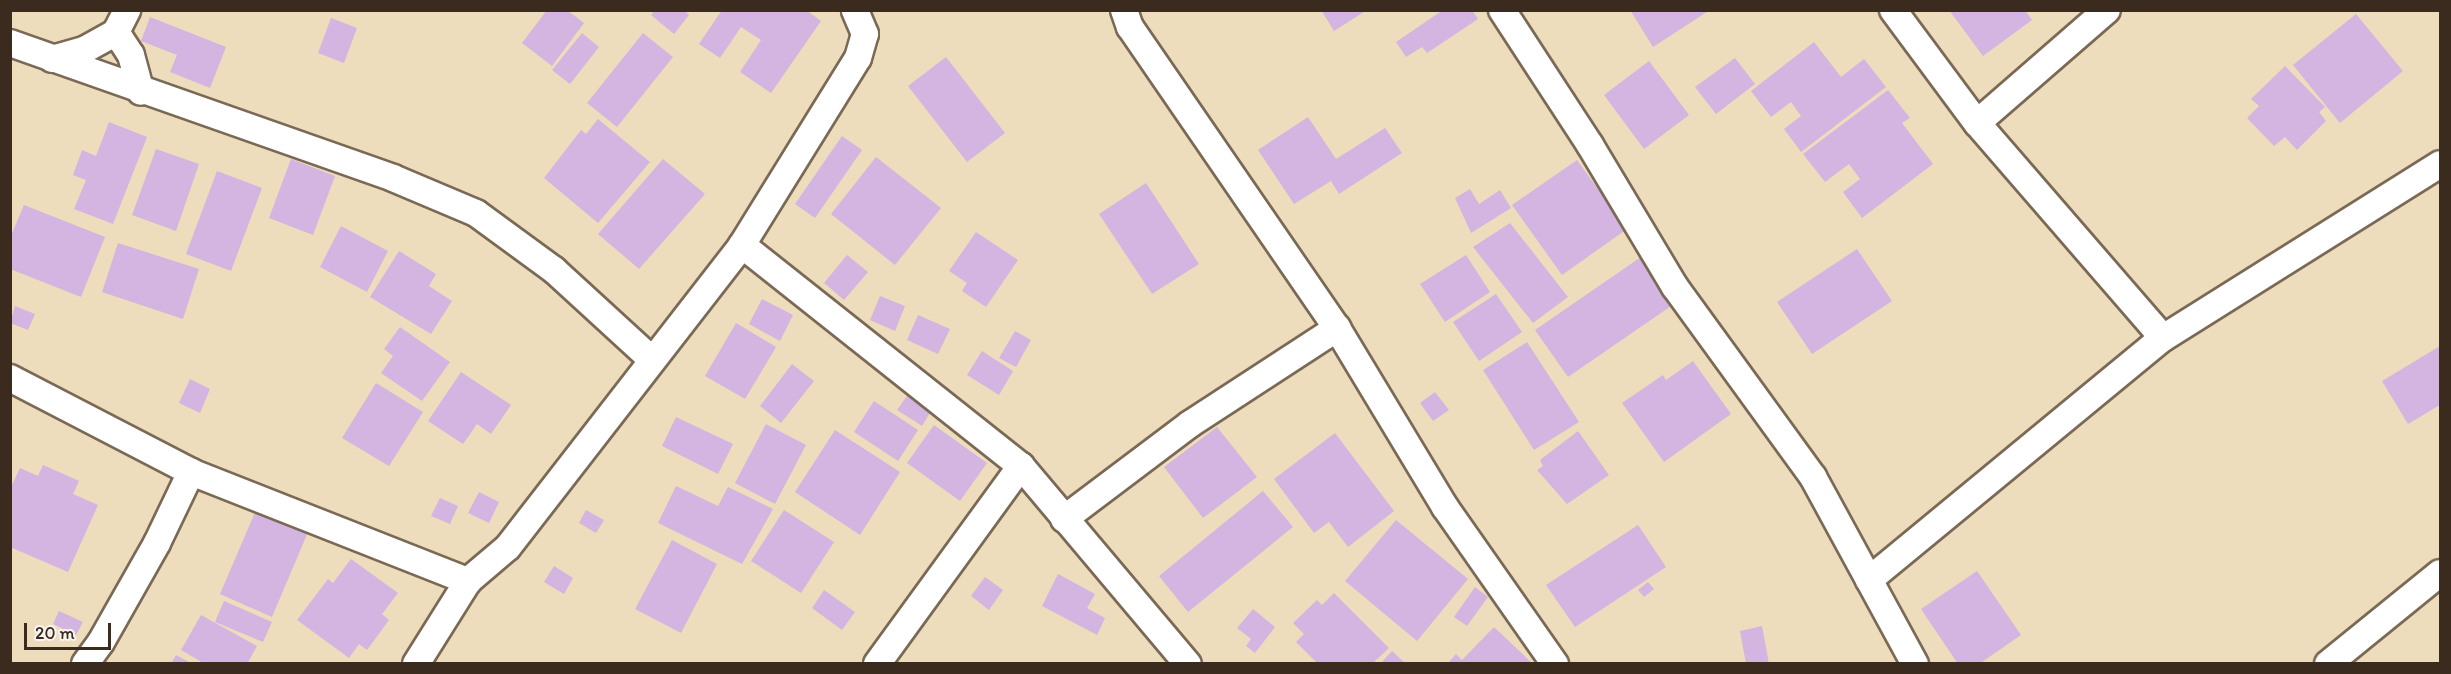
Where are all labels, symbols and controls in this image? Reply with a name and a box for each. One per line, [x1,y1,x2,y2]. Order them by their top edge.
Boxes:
scale bar [27,611,114,649]
text: 20 m [35,622,75,644]

